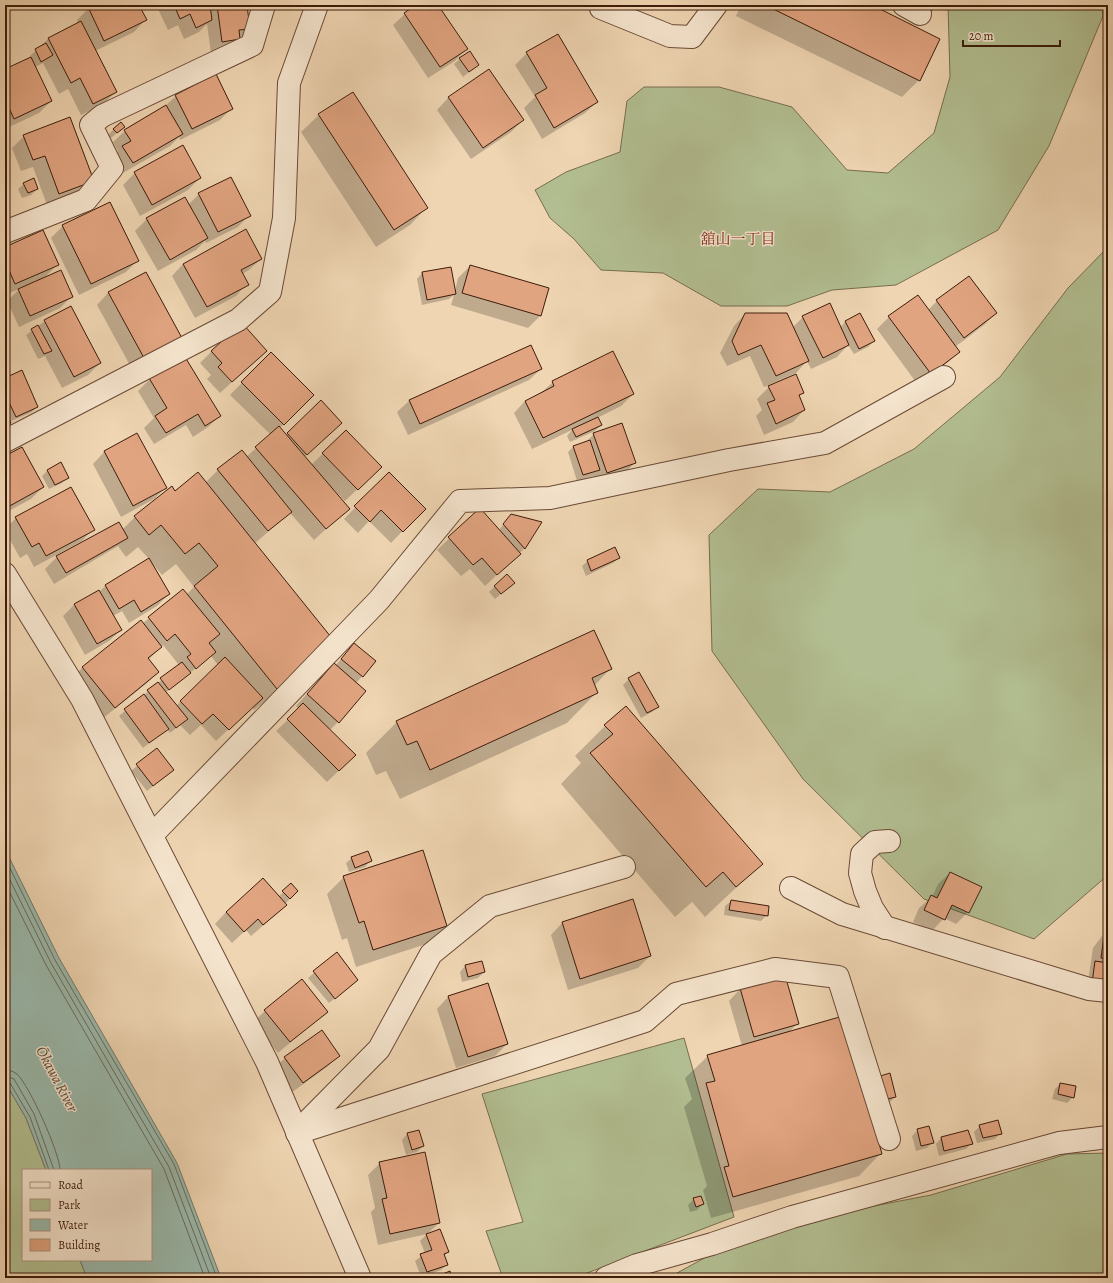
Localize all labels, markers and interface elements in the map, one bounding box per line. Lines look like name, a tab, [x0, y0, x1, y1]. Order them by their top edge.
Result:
scale bar	[963, 22, 1060, 48]
text: 20 m	[969, 28, 993, 44]
district label: 舘山一丁目	[700, 229, 776, 249]
water label: Ōkawa River	[31, 1043, 83, 1116]
legend	[22, 1169, 152, 1261]
text: Road	[58, 1177, 84, 1193]
text: Park	[58, 1197, 81, 1213]
text: Water	[57, 1217, 88, 1233]
text: Building	[58, 1237, 100, 1253]

